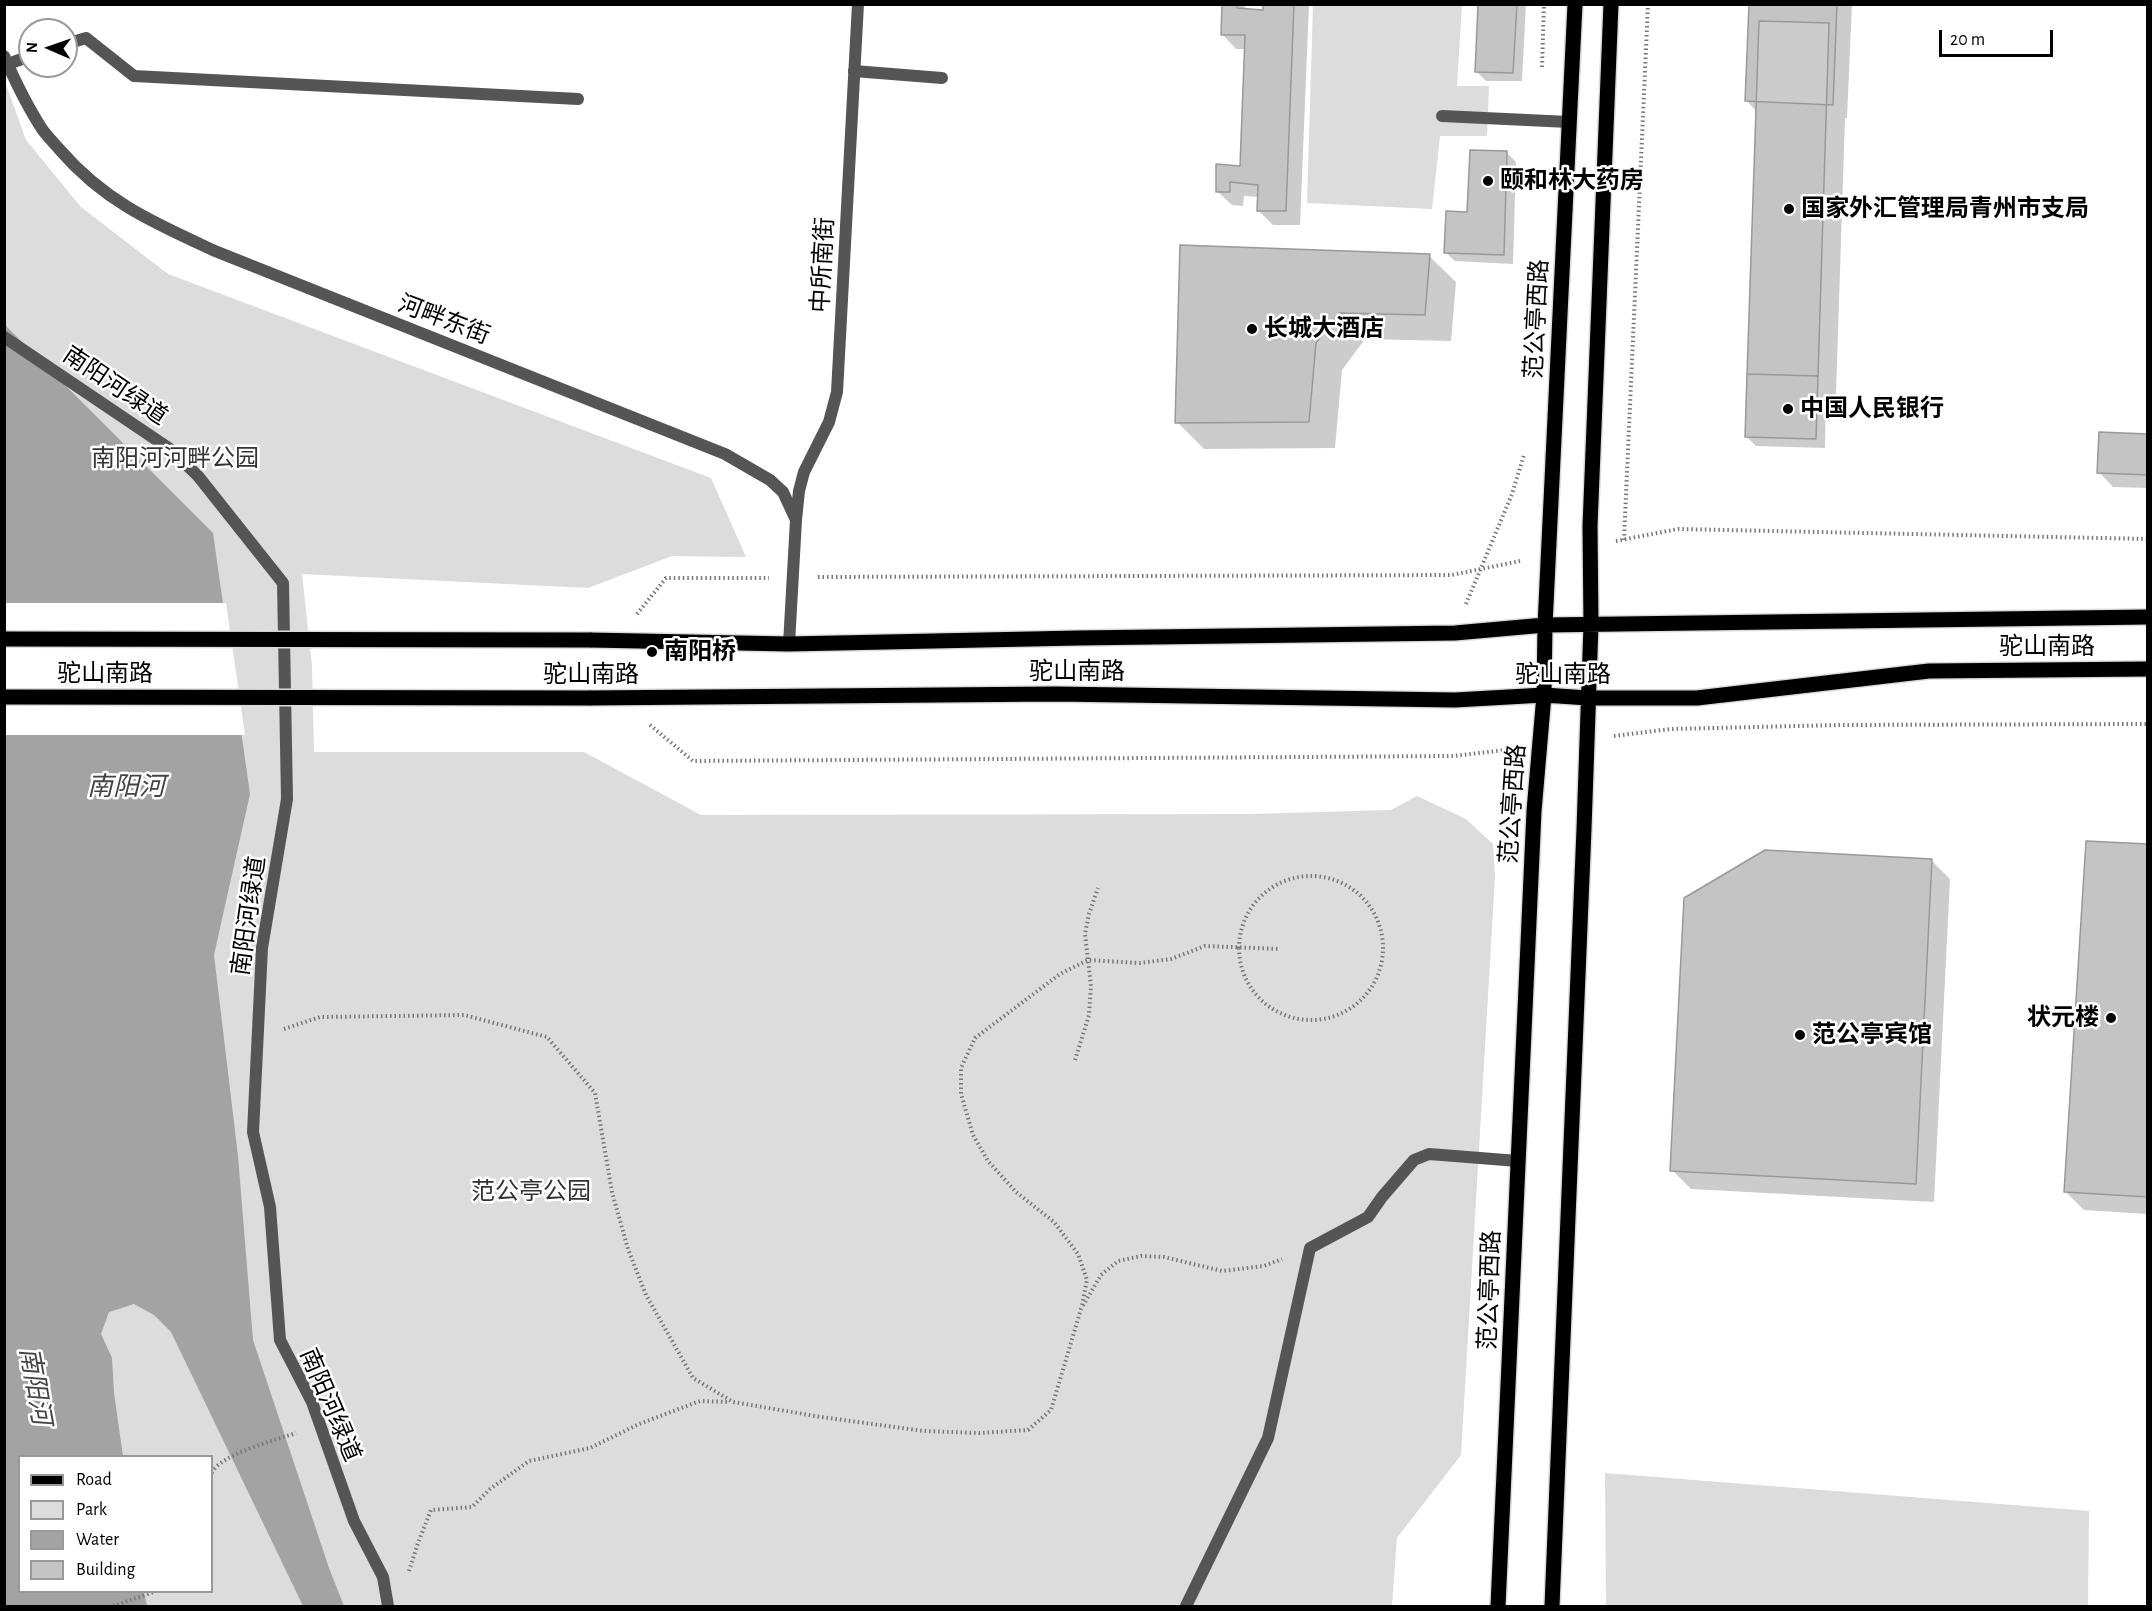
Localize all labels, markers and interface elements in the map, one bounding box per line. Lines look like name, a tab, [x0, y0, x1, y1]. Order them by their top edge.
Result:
north arrow	[18, 18, 78, 78]
scale bar	[1942, 18, 2056, 56]
text: 20 m	[1950, 31, 1985, 49]
text: N	[24, 42, 40, 53]
place label: 颐和林大药房	[1500, 167, 1644, 195]
marker: 颐和林大药房	[1481, 174, 1495, 188]
place label: 国家外汇管理局青州市支局	[1801, 195, 2089, 223]
marker: 国家外汇管理局青州市支局	[1782, 202, 1796, 216]
street label: 中所南街	[806, 216, 840, 314]
street label: 范公亭西路	[1519, 258, 1555, 380]
street label: 河畔东街	[394, 289, 494, 351]
place label: 长城大酒店	[1264, 315, 1384, 343]
marker: 长城大酒店	[1245, 322, 1259, 336]
street label: 南阳河绿道	[57, 341, 173, 431]
place label: 中国人民银行	[1800, 395, 1944, 423]
marker: 中国人民银行	[1781, 402, 1795, 416]
park label: 南阳河河畔公园	[91, 445, 259, 473]
street label: 驼山南路	[1999, 633, 2095, 661]
place label: 南阳桥	[664, 638, 736, 666]
marker: 南阳桥	[645, 645, 659, 659]
street label: 驼山南路	[1029, 658, 1125, 686]
street label: 驼山南路	[57, 660, 153, 688]
street label: 驼山南路	[543, 661, 639, 689]
street label: 驼山南路	[1515, 661, 1611, 689]
street label: 范公亭西路	[1494, 743, 1532, 865]
water label: 南阳河	[87, 771, 165, 803]
street label: 南阳河绿道	[226, 855, 272, 977]
place label: 状元楼	[2027, 1004, 2099, 1032]
marker: 状元楼	[2104, 1011, 2118, 1025]
place label: 范公亭宾馆	[1812, 1021, 1932, 1049]
marker: 范公亭宾馆	[1793, 1028, 1807, 1042]
park label: 范公亭公园	[471, 1178, 591, 1206]
street label: 范公亭西路	[1474, 1230, 1506, 1350]
street label: 南阳河绿道	[293, 1344, 367, 1466]
water label: 南阳河	[13, 1345, 57, 1427]
legend	[18, 1455, 213, 1593]
text: Road	[76, 1471, 112, 1489]
text: Park	[76, 1501, 107, 1519]
text: Water	[76, 1531, 119, 1549]
text: Building	[76, 1561, 135, 1579]

